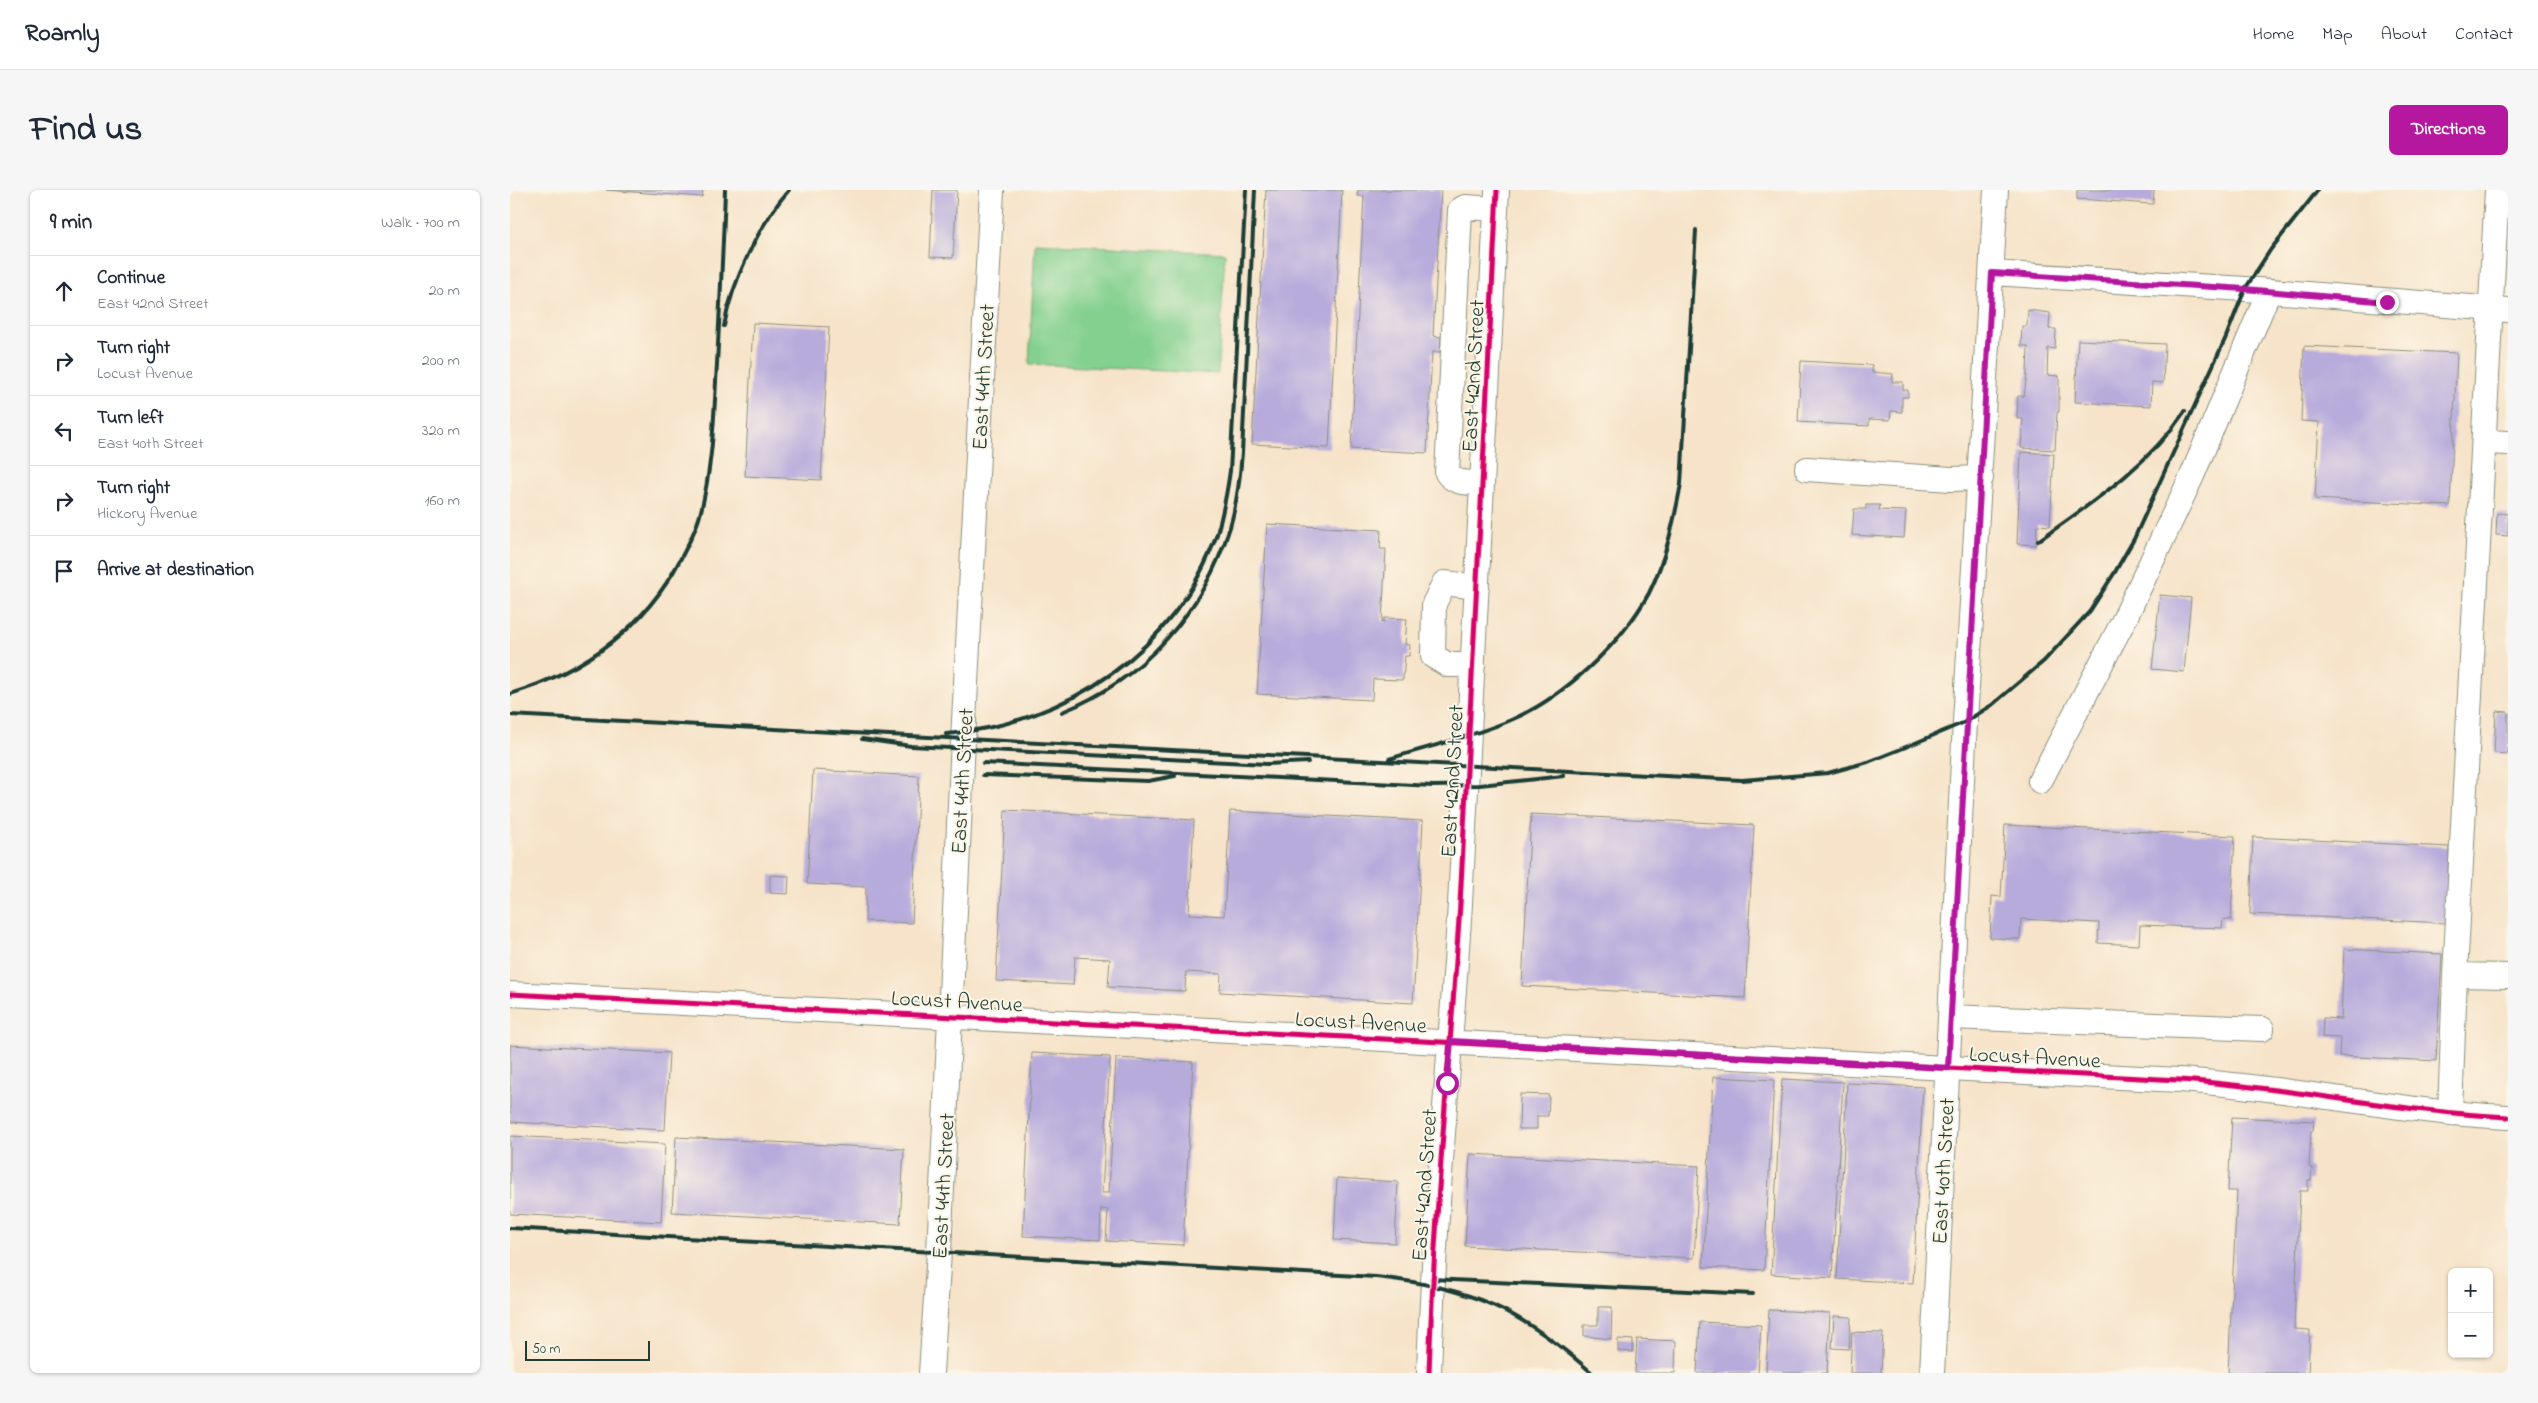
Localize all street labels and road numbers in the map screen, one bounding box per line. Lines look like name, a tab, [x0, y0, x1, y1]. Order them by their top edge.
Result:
street label: East 42nd Street	[1455, 298, 1495, 454]
street label: East 44th Street	[965, 303, 1005, 451]
street label: East 42nd Street	[1434, 703, 1474, 859]
street label: East 44th Street	[944, 707, 984, 855]
street label: Locust Avenue	[890, 984, 1024, 1022]
street label: Locust Avenue	[1294, 1005, 1428, 1043]
street label: Locust Avenue	[1968, 1040, 2102, 1078]
street label: East 40th Street	[1925, 1096, 1965, 1245]
street label: East 42nd Street	[1405, 1107, 1447, 1263]
street label: East 44th Street	[925, 1112, 965, 1260]

